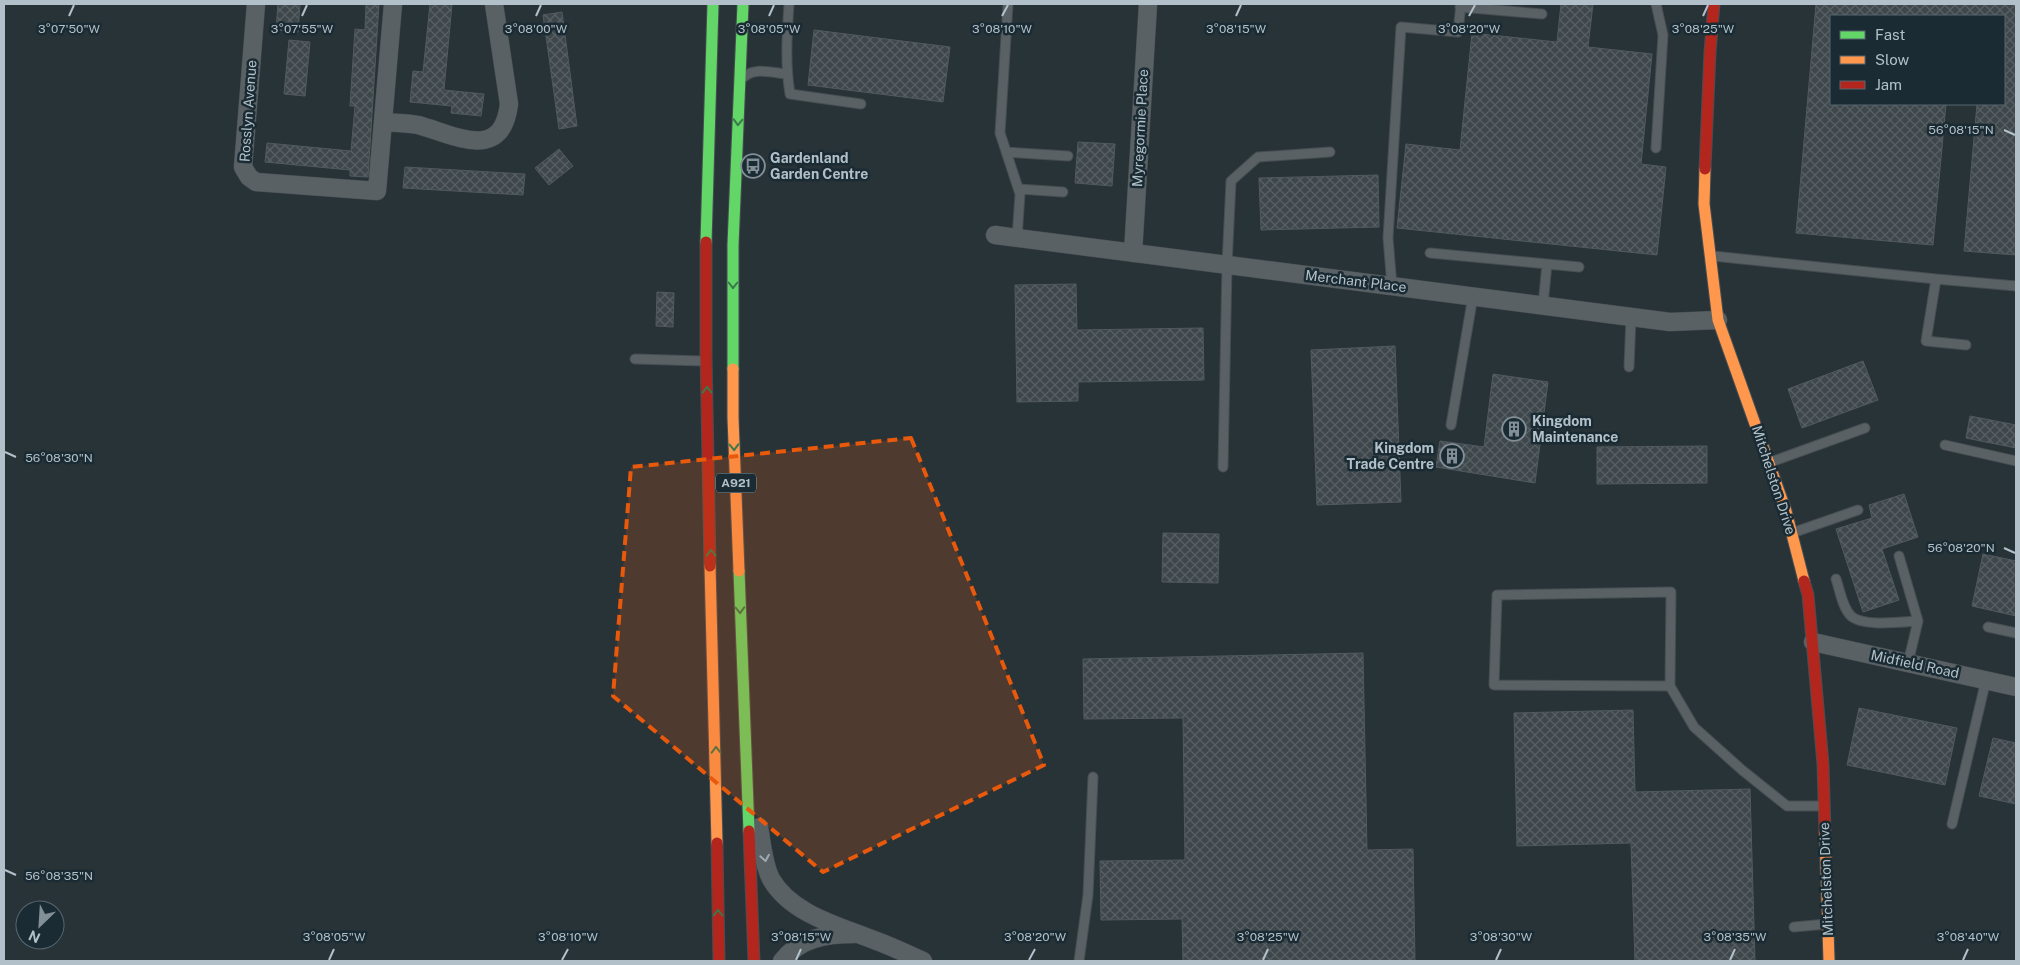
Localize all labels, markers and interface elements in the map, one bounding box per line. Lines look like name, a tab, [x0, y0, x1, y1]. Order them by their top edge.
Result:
legend	[1830, 15, 2005, 105]
text: 3°07'50"W	[38, 22, 101, 36]
text: 3°07'55"W	[271, 22, 334, 36]
text: 3°08'00"W	[505, 22, 568, 36]
text: 3°08'05"W	[738, 22, 801, 36]
text: 3°08'10"W	[972, 22, 1033, 36]
text: 3°08'15"W	[1206, 22, 1267, 36]
text: 3°08'20"W	[1438, 22, 1501, 36]
text: 3°08'25"W	[1672, 22, 1735, 36]
text: Fast	[1875, 26, 1905, 43]
text: Slow	[1875, 51, 1910, 68]
street label: Rosslyn Avenue	[236, 59, 260, 163]
street label: Myregormie Place	[1129, 69, 1151, 187]
text: Jam	[1875, 76, 1902, 93]
one-way arrow	[733, 119, 743, 127]
text: 56°08'15"N	[1928, 123, 1994, 137]
place label: Gardenland Garden Centre	[770, 150, 868, 182]
bus stop icon: Gardenland Garden Centre	[740, 153, 766, 179]
street label: Merchant Place	[1304, 267, 1408, 295]
one-way arrow	[728, 282, 738, 289]
one-way arrow	[701, 386, 712, 394]
place label: Kingdom Maintenance	[1532, 413, 1618, 445]
building icon: Kingdom Maintenance	[1501, 416, 1527, 442]
street label: Mitchelston Drive	[1749, 423, 1799, 537]
place label: Kingdom Trade Centre	[1347, 440, 1434, 472]
building icon: Kingdom Trade Centre	[1439, 443, 1465, 469]
one-way arrow	[729, 444, 740, 452]
text: 56°08'30"N	[25, 451, 93, 465]
road number: A921	[716, 473, 756, 492]
text: 56°08'20"N	[1927, 541, 1995, 555]
one-way arrow	[706, 548, 716, 556]
one-way arrow	[735, 606, 745, 614]
street label: Midfield Road	[1869, 647, 1961, 681]
one-way arrow	[711, 746, 721, 754]
street label: Mitchelston Drive	[1816, 822, 1836, 936]
one-way arrow	[760, 854, 770, 863]
text: 56°08'35"N	[25, 869, 93, 883]
north arrow	[15, 900, 65, 950]
one-way arrow	[713, 908, 723, 916]
text: N	[26, 927, 43, 946]
text: 3°08'05"W	[303, 930, 366, 944]
text: 3°08'10"W	[538, 930, 599, 944]
text: 3°08'15"W	[771, 930, 832, 944]
text: 3°08'20"W	[1004, 930, 1067, 944]
text: 3°08'25"W	[1237, 930, 1300, 944]
text: 3°08'30"W	[1470, 930, 1533, 944]
text: 3°08'35"W	[1704, 930, 1767, 944]
text: 3°08'40"W	[1937, 930, 2000, 944]

